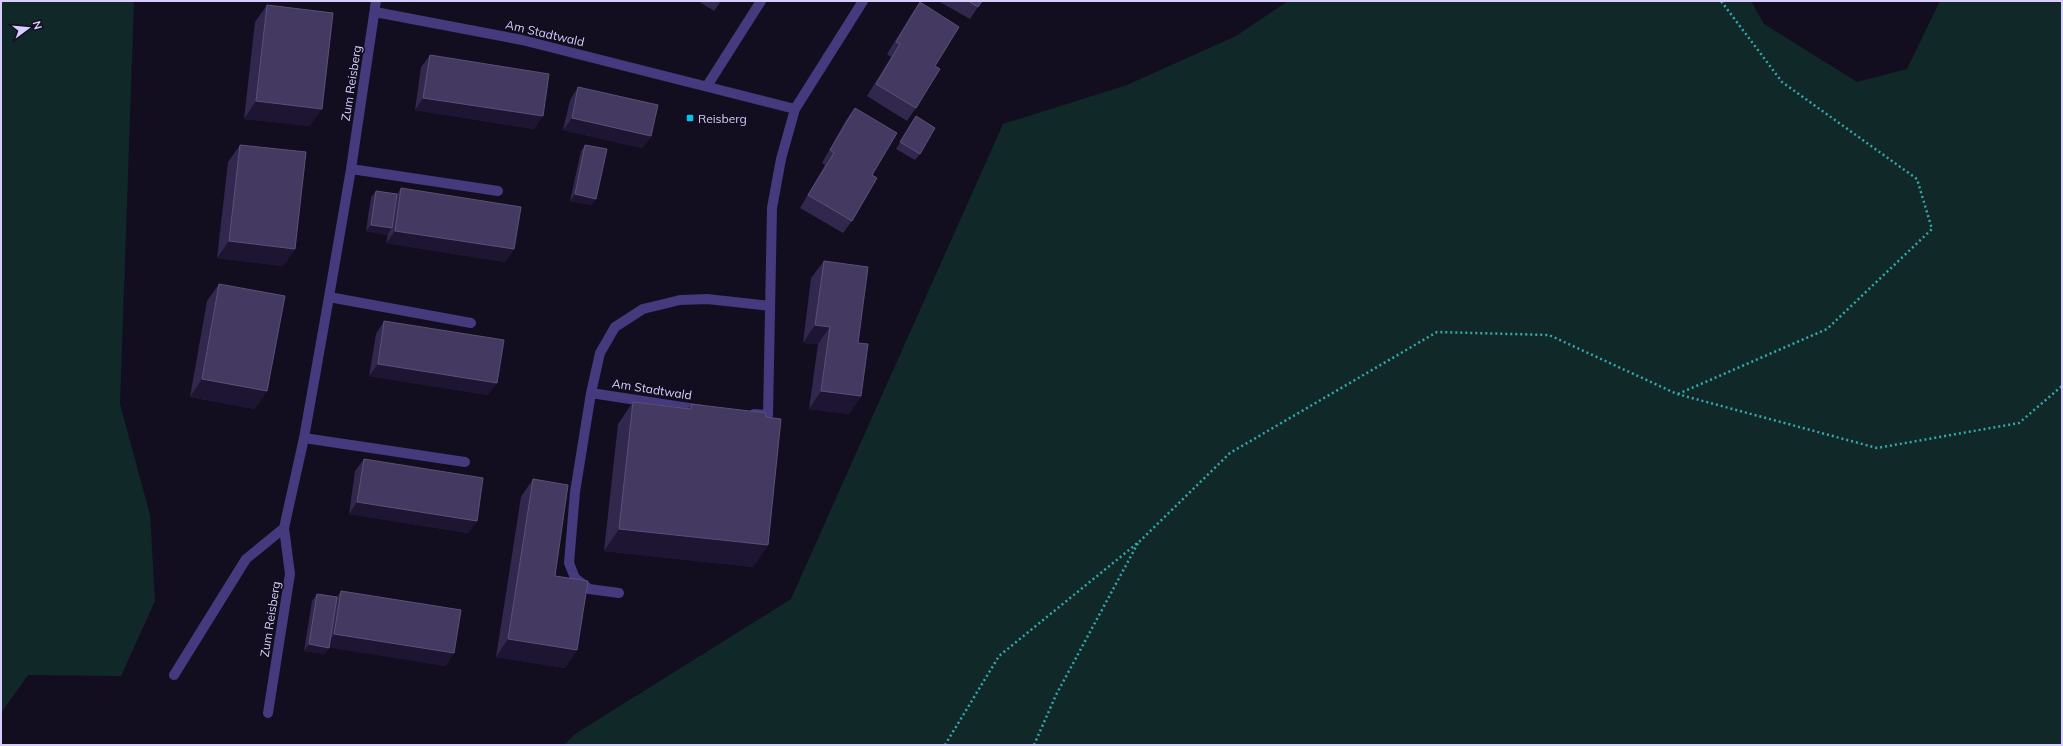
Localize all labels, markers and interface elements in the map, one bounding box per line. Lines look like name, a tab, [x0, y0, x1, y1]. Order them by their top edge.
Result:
north arrow	[8, 8, 48, 48]
street label: Am Stadtwald	[504, 17, 586, 49]
text: N	[30, 19, 45, 31]
street label: Zum Reisberg	[338, 44, 364, 122]
place label: Reisberg	[698, 111, 747, 126]
marker: Reisberg	[685, 113, 695, 123]
street label: Am Stadtwald	[611, 375, 693, 403]
street label: Zum Reisberg	[257, 580, 283, 658]

